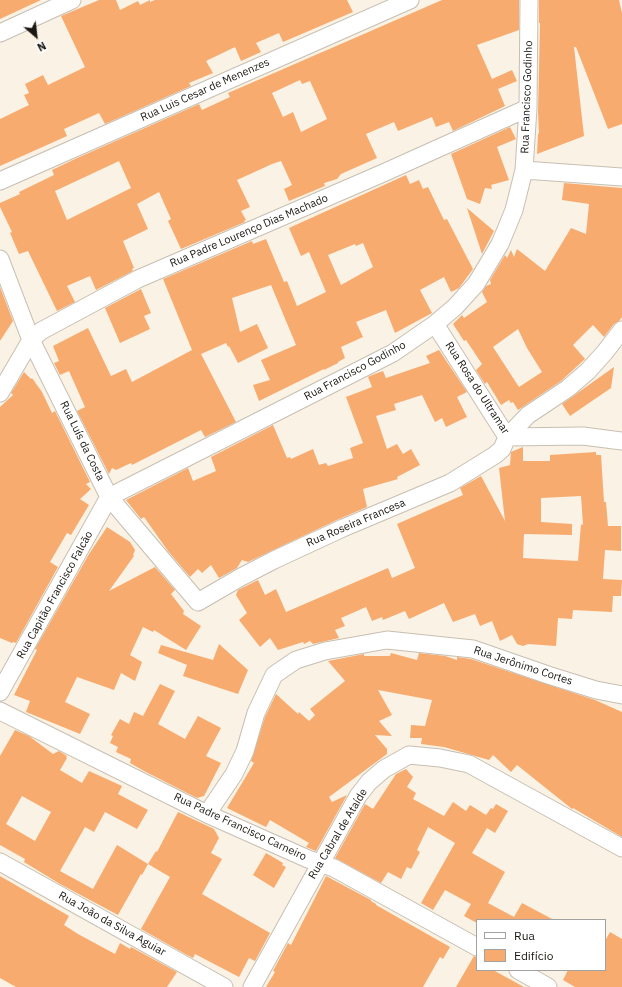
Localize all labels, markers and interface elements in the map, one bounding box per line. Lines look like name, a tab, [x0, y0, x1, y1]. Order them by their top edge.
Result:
north arrow	[16, 16, 56, 56]
text: N	[35, 39, 48, 55]
street label: Rua Francisco Godinho	[518, 40, 536, 154]
street label: Rua Luis Cesar de Menenzes	[138, 56, 272, 124]
street label: Rua Padre Lourenço Dias Machado	[168, 192, 330, 270]
street label: Rua Francisco Godinho	[302, 339, 408, 403]
street label: Rua Rosa do Ultramar	[442, 339, 512, 437]
street label: Rua Luís da Costa	[57, 399, 107, 483]
street label: Rua Roseira Francesa	[305, 496, 407, 550]
street label: Rua Capitão Francisco Falcão	[14, 529, 96, 661]
street label: Rua Jerônimo Cortes	[472, 644, 574, 688]
street label: Rua Cabral de Ataíde	[306, 786, 370, 882]
street label: Rua Padre Francisco Carneiro	[171, 790, 309, 864]
street label: Rua João da Silva Aguiar	[56, 889, 168, 959]
legend	[476, 919, 606, 971]
text: Rua	[514, 928, 535, 943]
text: Edifício	[514, 948, 553, 963]

